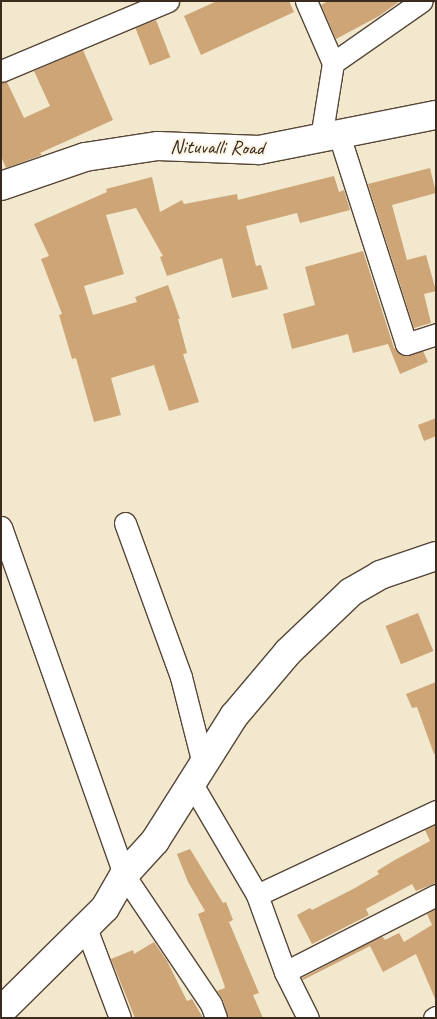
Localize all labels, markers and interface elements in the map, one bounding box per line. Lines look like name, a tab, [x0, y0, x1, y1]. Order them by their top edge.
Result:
street label: Nituvalli Road	[170, 134, 264, 160]

